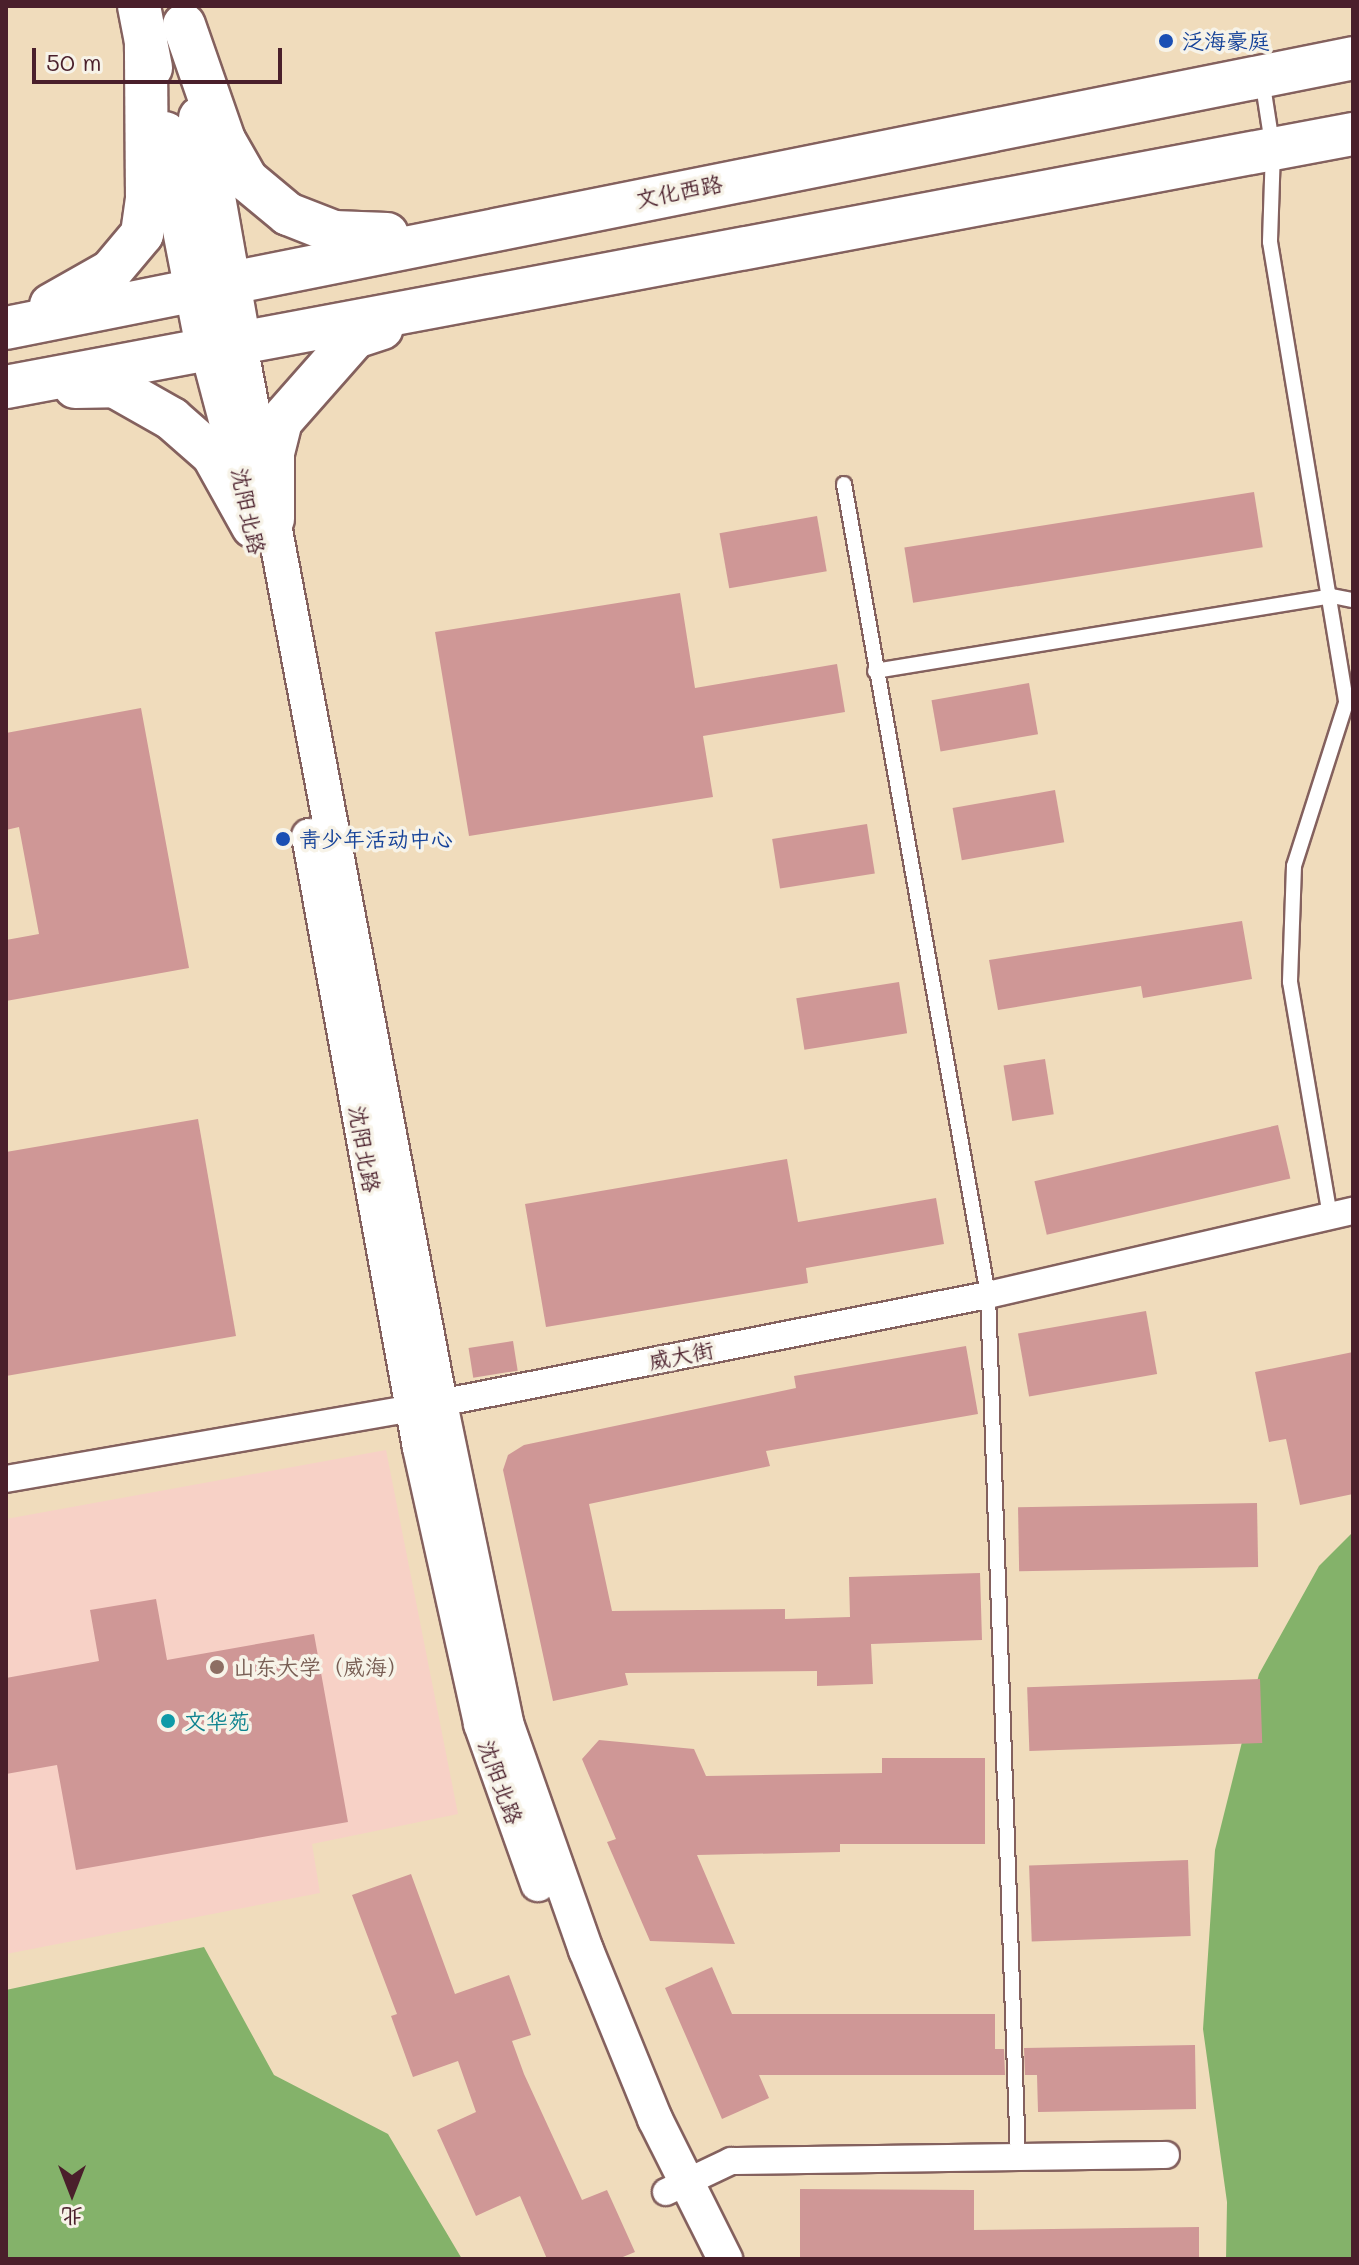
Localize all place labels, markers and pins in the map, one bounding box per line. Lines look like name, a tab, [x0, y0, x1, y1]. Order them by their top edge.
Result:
place label: 泛海豪庭	[1182, 28, 1270, 54]
marker: 泛海豪庭	[1157, 32, 1175, 50]
place label: 青少年活动中心	[299, 826, 453, 852]
marker: 青少年活动中心	[274, 830, 292, 848]
place label: 山东大学（威海）	[233, 1654, 409, 1680]
marker: 山东大学（威海）	[208, 1658, 226, 1676]
place label: 文华苑	[184, 1708, 250, 1734]
marker: 文华苑	[159, 1712, 177, 1730]

